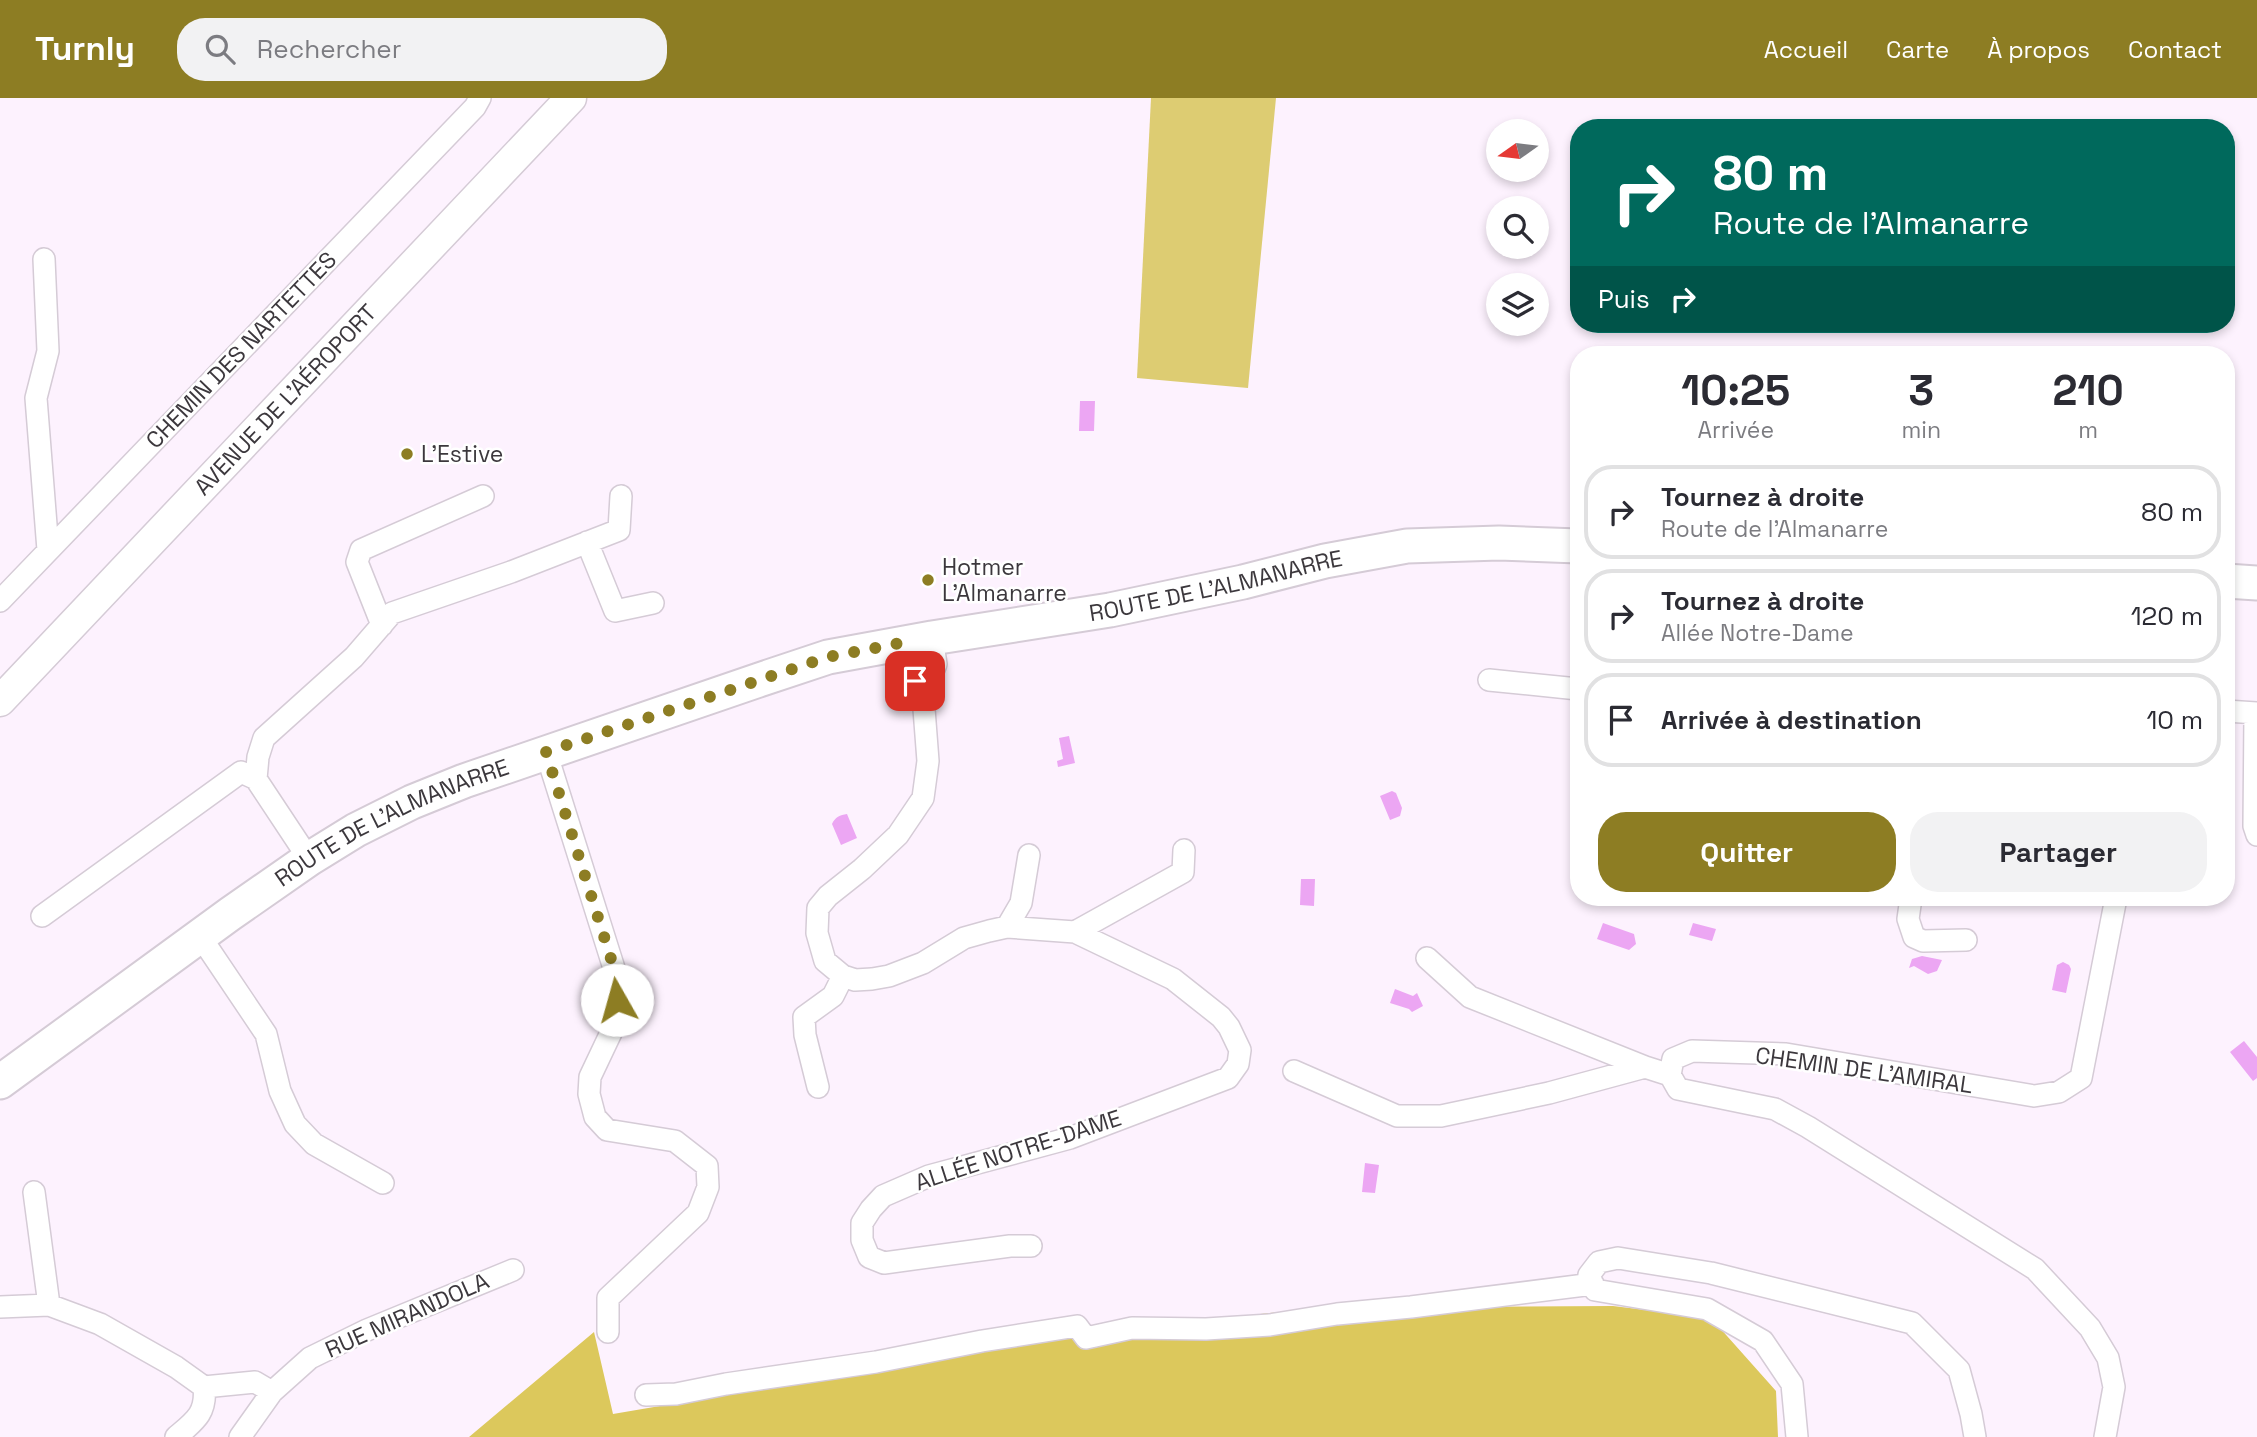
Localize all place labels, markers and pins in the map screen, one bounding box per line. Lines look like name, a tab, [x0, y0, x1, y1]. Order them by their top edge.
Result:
place label: L'Estive	[421, 439, 503, 469]
marker: L'Estive	[399, 446, 415, 462]
place label: Hotmer L'Almanarre	[942, 552, 1067, 608]
marker: Hotmer L'Almanarre	[920, 572, 936, 588]
pin	[885, 651, 945, 711]

